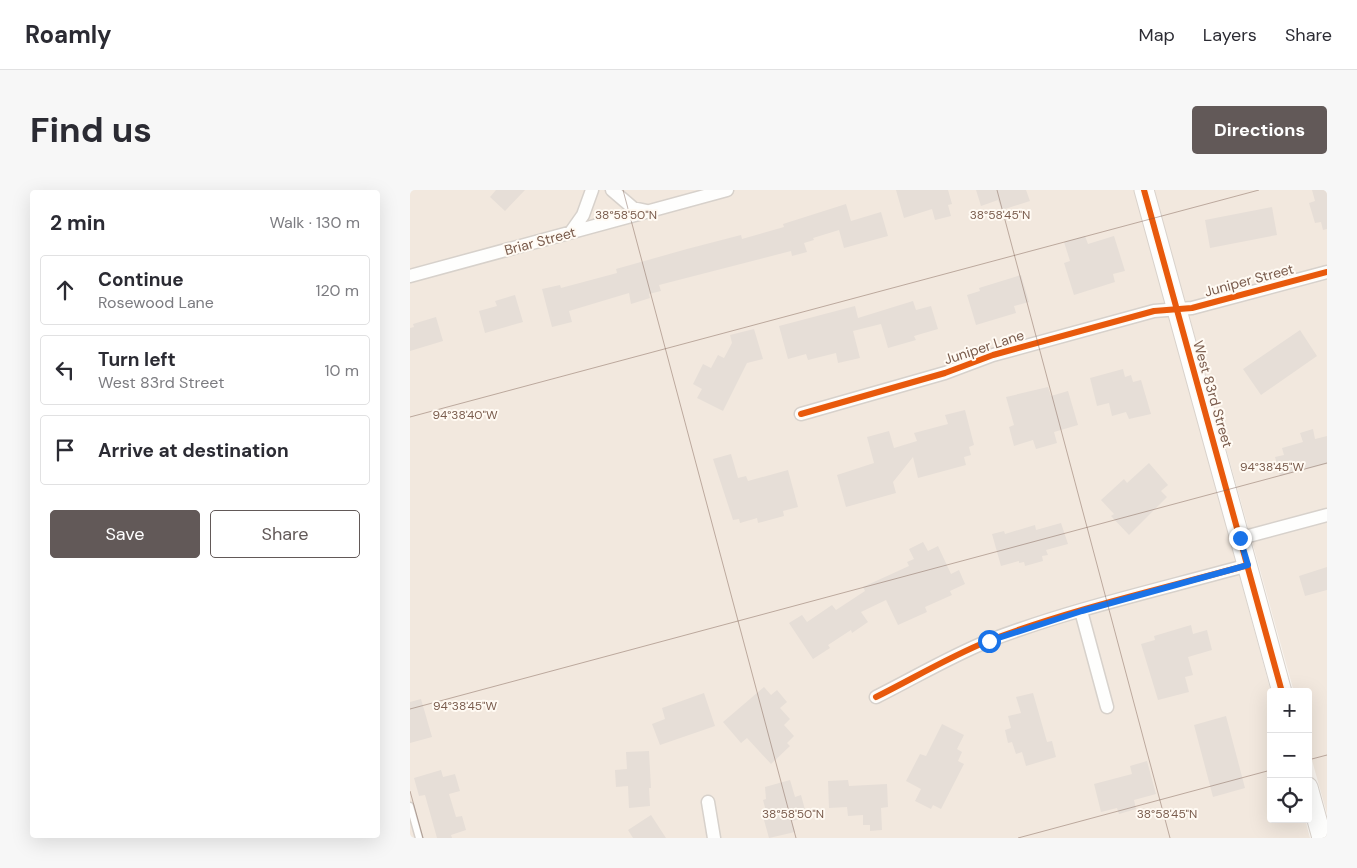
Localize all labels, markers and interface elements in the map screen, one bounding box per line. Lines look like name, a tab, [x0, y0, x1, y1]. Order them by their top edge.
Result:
text: Roamly	[25, 19, 112, 50]
text: Map	[1139, 23, 1175, 47]
text: Layers	[1203, 23, 1257, 47]
text: Share	[1285, 23, 1332, 47]
button: Directions	[1192, 106, 1327, 154]
text: Find us	[30, 107, 152, 153]
text: 38°58'50"N	[595, 207, 657, 223]
text: 38°58'45"N	[970, 207, 1030, 223]
text: 2 min	[50, 209, 106, 237]
text: Walk · 130 m	[269, 212, 360, 233]
street label: Briar Street	[502, 223, 578, 259]
street label: Juniper Street	[1202, 259, 1296, 301]
text: Continue	[98, 267, 184, 292]
icon: ahead	[51, 276, 79, 304]
text: 120 m	[315, 280, 359, 301]
text: Rosewood Lane	[98, 292, 214, 313]
street label: Juniper Lane	[942, 326, 1026, 368]
street label: West 83rd Street	[1189, 338, 1237, 450]
text: Turn left	[98, 347, 176, 372]
icon: left	[51, 356, 79, 384]
text: 10 m	[325, 360, 359, 381]
text: West 83rd Street	[98, 372, 224, 393]
text: 94°38'40"W	[432, 407, 498, 423]
icon: arrive	[51, 436, 79, 464]
text: Arrive at destination	[98, 438, 289, 463]
text: 94°38'45"W	[1240, 459, 1304, 475]
button: Save	[50, 510, 200, 558]
button: Share	[210, 510, 360, 558]
route end	[1229, 527, 1252, 550]
route start	[978, 630, 1001, 653]
map controls	[1267, 688, 1312, 823]
button: +	[1267, 688, 1312, 733]
text: 94°38'45"W	[433, 698, 497, 714]
button: −	[1267, 733, 1312, 778]
button: locate	[1267, 778, 1312, 823]
text: 38°58'50"N	[762, 806, 824, 822]
text: 38°58'45"N	[1137, 806, 1197, 822]

